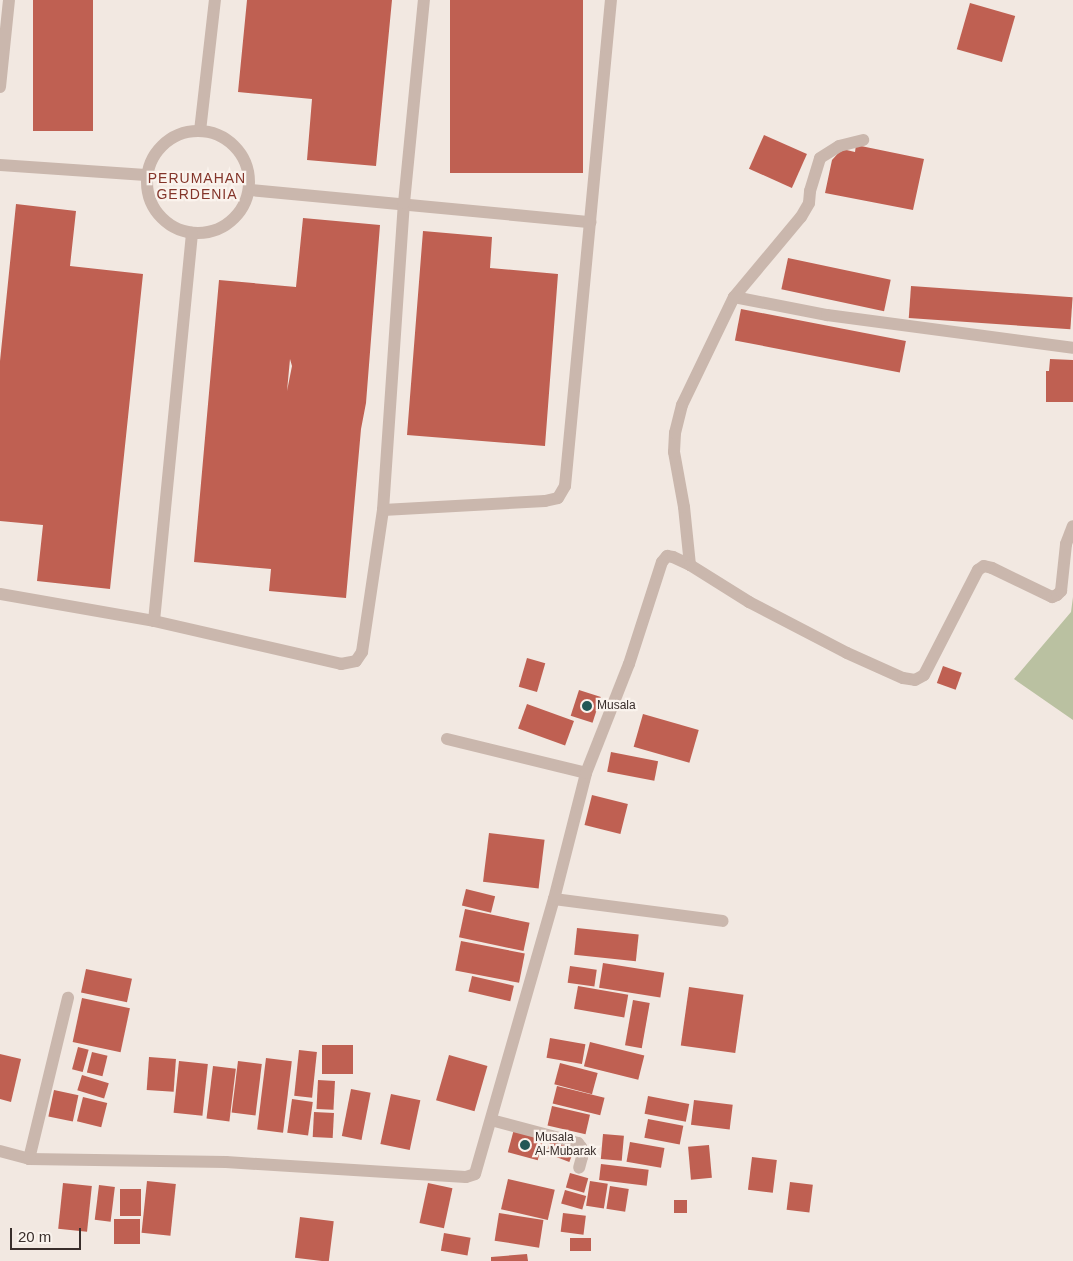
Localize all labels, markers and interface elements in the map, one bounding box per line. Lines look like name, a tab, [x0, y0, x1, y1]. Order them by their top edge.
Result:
district label: PERUMAHAN GERDENIA	[147, 170, 247, 202]
place label: Musala	[597, 699, 636, 713]
marker: Musala	[581, 700, 593, 712]
place label: Musala Al-Mubarak	[535, 1131, 596, 1159]
marker: Musala Al-Mubarak	[519, 1139, 531, 1151]
scale bar	[12, 1218, 84, 1250]
text: 20 m	[18, 1228, 51, 1245]

